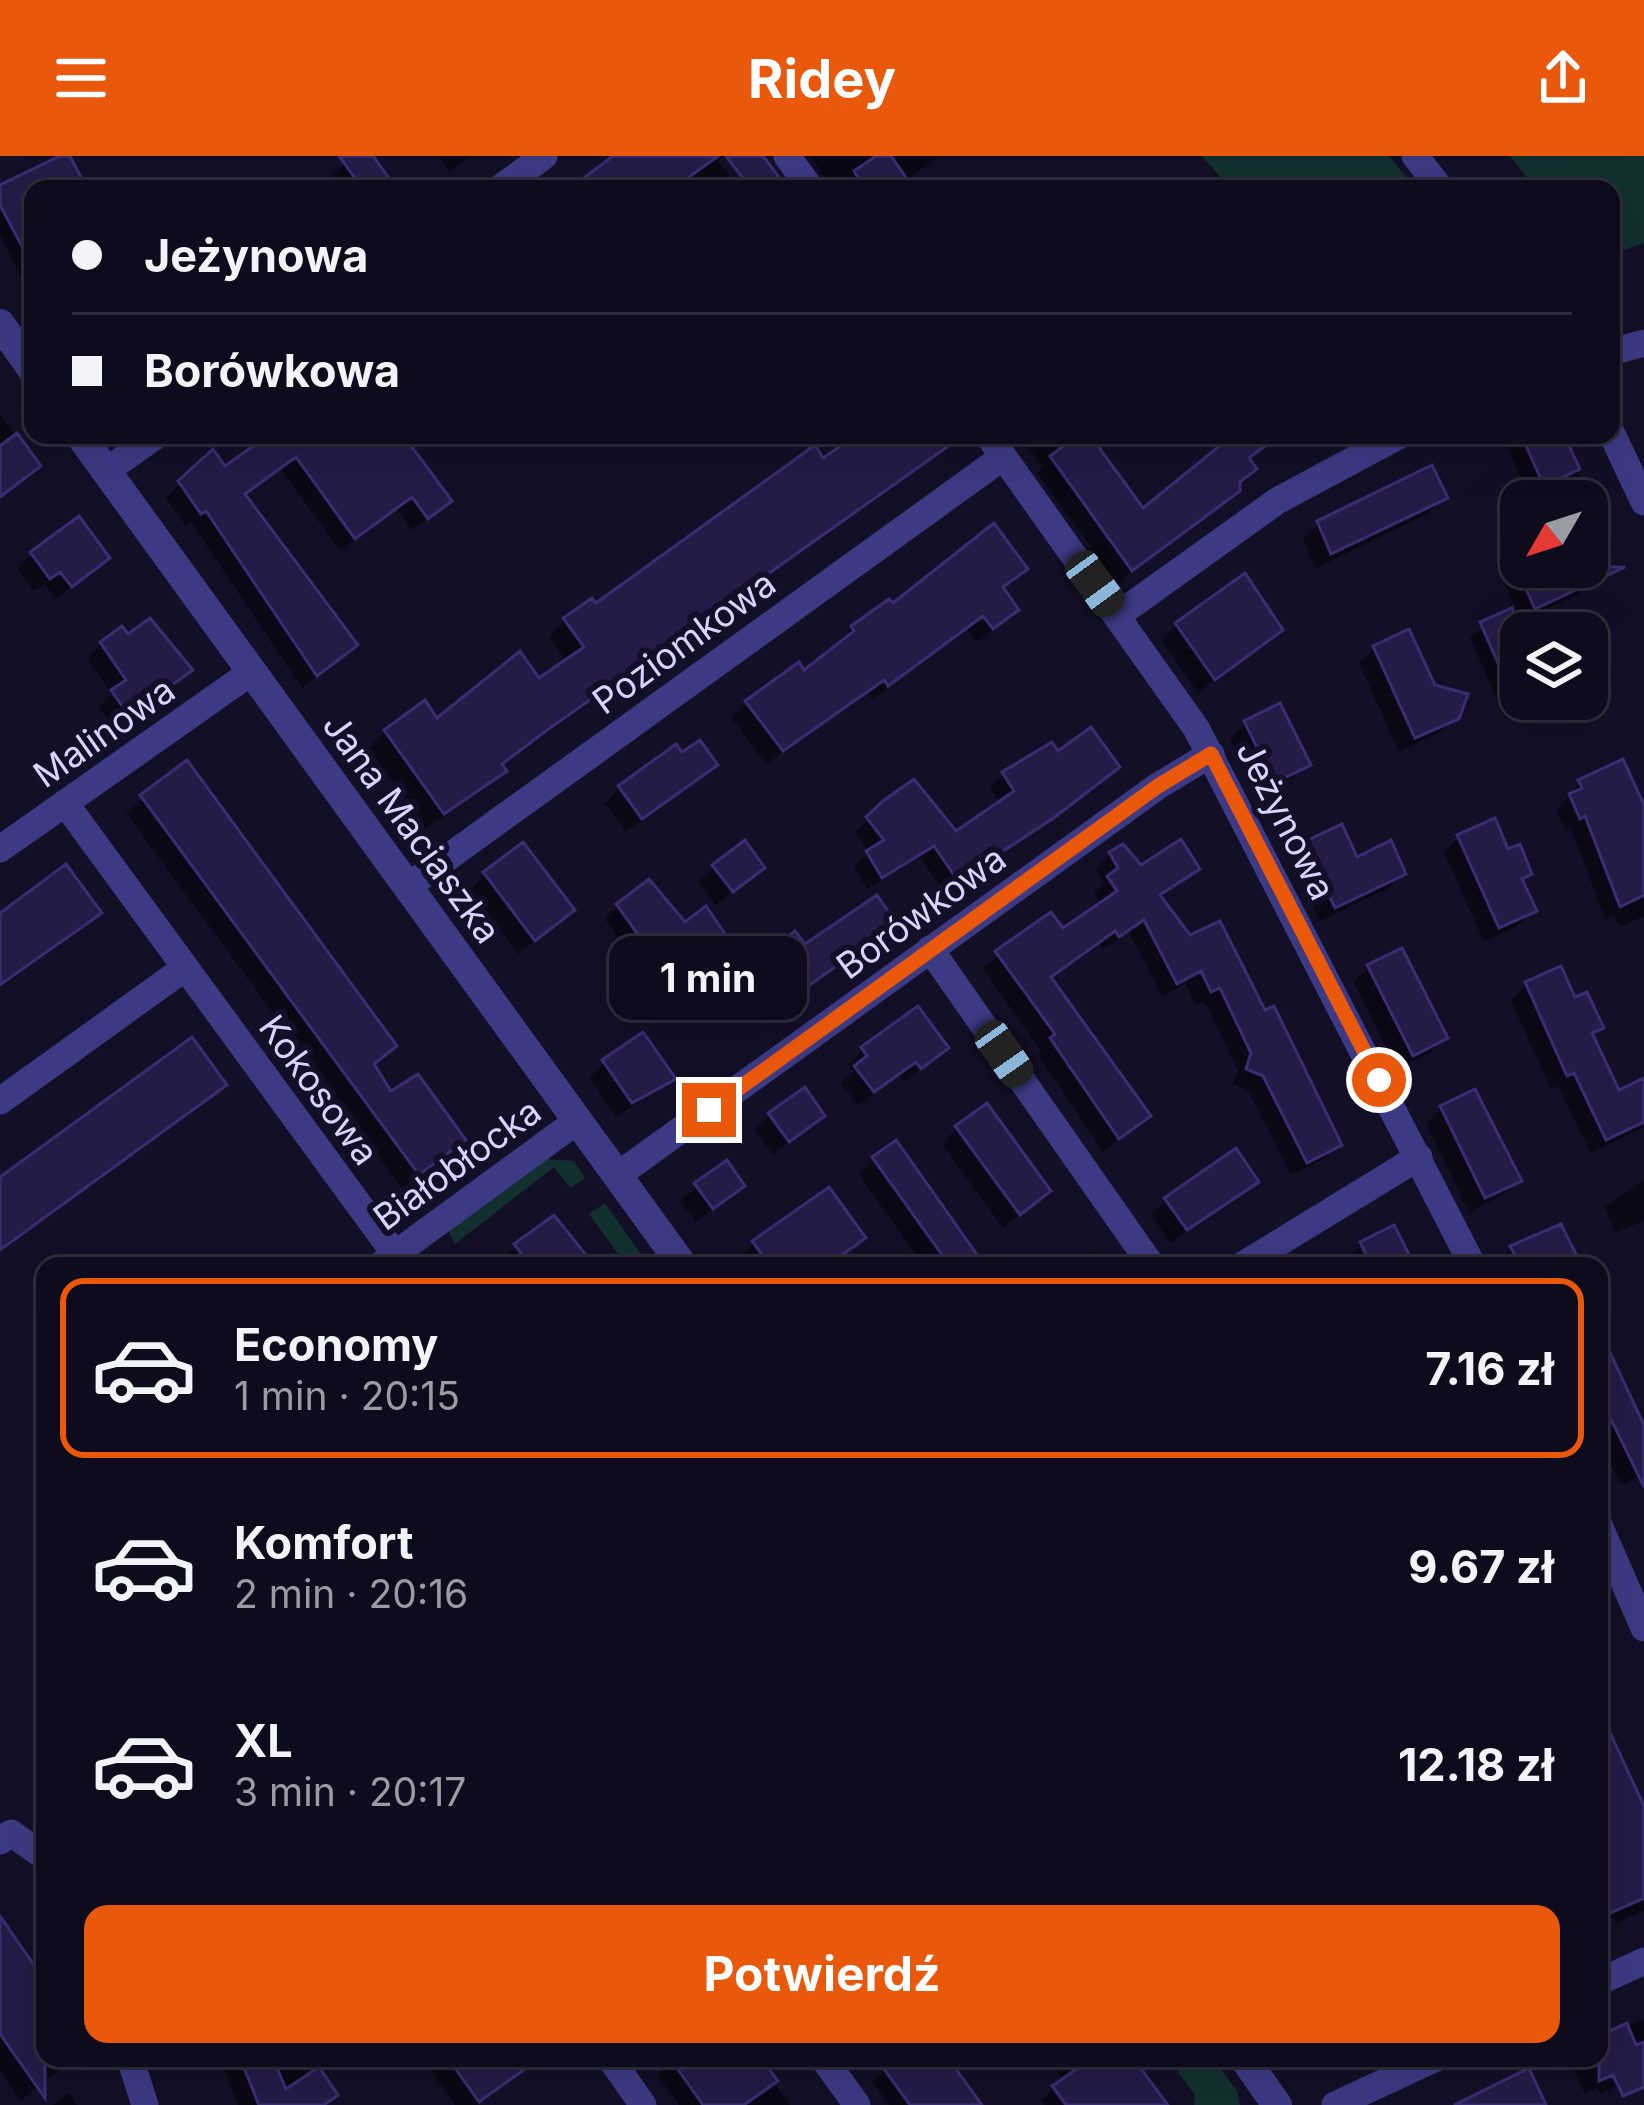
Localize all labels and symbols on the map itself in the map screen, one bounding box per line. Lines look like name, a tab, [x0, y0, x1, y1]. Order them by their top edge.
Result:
north arrow	[1500, 480, 1608, 588]
car	[1059, 544, 1131, 624]
street label: Poziomkowa	[584, 561, 784, 723]
street label: Malinowa	[25, 668, 183, 796]
street label: Jana Maciaszka	[314, 704, 510, 952]
street label: Jeżynowa	[1227, 733, 1345, 907]
street label: Borówkowa	[828, 836, 1014, 988]
callout: 1 min	[610, 936, 808, 1020]
street label: Kokosowa	[250, 1006, 388, 1174]
car	[969, 1014, 1039, 1094]
route start	[1352, 1053, 1406, 1107]
route end	[682, 1083, 736, 1137]
street label: Białobłocka	[365, 1089, 549, 1239]

